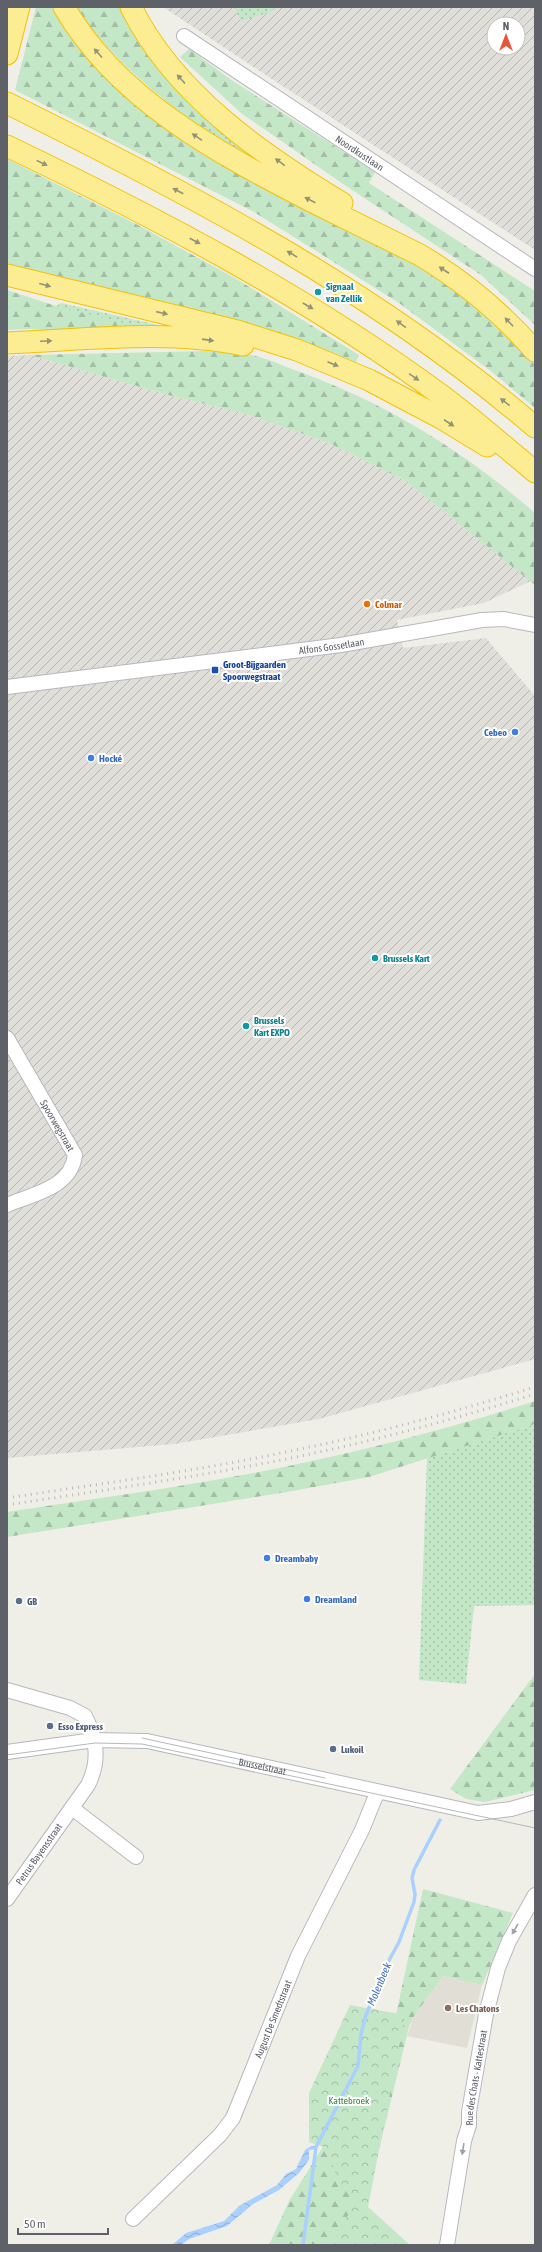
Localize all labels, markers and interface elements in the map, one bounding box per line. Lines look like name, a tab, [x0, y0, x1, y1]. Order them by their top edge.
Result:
north arrow	[486, 16, 526, 56]
text: N	[503, 20, 509, 32]
one-way arrow	[94, 48, 103, 58]
one-way arrow	[177, 74, 186, 83]
one-way arrow	[192, 133, 202, 141]
street label: Noordkustlaan	[334, 133, 386, 173]
one-way arrow	[275, 158, 285, 166]
one-way arrow	[36, 160, 48, 166]
one-way arrow	[172, 187, 184, 194]
one-way arrow	[305, 197, 316, 203]
one-way arrow	[190, 238, 201, 245]
one-way arrow	[286, 250, 298, 257]
one-way arrow	[439, 266, 449, 274]
place label: Signaal van Zellik	[326, 281, 363, 304]
one-way arrow	[39, 282, 51, 288]
marker: Signaal van Zellik	[313, 287, 323, 297]
one-way arrow	[302, 303, 314, 310]
one-way arrow	[156, 311, 168, 317]
one-way arrow	[504, 317, 514, 327]
one-way arrow	[396, 320, 406, 328]
one-way arrow	[202, 337, 214, 343]
one-way arrow	[40, 338, 52, 345]
one-way arrow	[328, 362, 340, 368]
one-way arrow	[408, 373, 420, 380]
one-way arrow	[500, 398, 510, 406]
one-way arrow	[444, 419, 455, 427]
marker: Colmar	[362, 599, 372, 609]
place label: Colmar	[375, 599, 403, 610]
street label: Alfons Gossetlaan	[298, 635, 365, 656]
place label: Groot-Bijgaarden Spoorwegstraat	[223, 659, 286, 682]
marker: Groot-Bijgaarden Spoorwegstraat	[210, 665, 220, 675]
place label: Cebeo	[484, 727, 507, 738]
marker: Cebeo	[510, 727, 520, 737]
marker: Hocké	[86, 753, 96, 763]
place label: Hocké	[99, 753, 122, 764]
marker: Brussels Kart	[370, 953, 380, 963]
place label: Brussels Kart	[383, 953, 430, 964]
place label: Brussels Kart EXPO	[254, 1015, 290, 1038]
marker: Brussels Kart EXPO	[241, 1021, 251, 1031]
street label: Spoorwegstraat	[39, 1098, 77, 1153]
marker: Dreambaby	[262, 1553, 272, 1563]
place label: Dreambaby	[275, 1553, 319, 1564]
marker: Dreamland	[302, 1594, 312, 1604]
place label: Dreamland	[315, 1594, 357, 1605]
marker: GB	[14, 1596, 24, 1606]
place label: GB	[27, 1596, 37, 1607]
marker: Esso Express	[45, 1721, 55, 1731]
place label: Esso Express	[58, 1721, 103, 1732]
marker: Lukoil	[328, 1744, 338, 1754]
place label: Lukoil	[341, 1744, 364, 1755]
street label: Brusselstraat	[238, 1756, 287, 1777]
street label: Petrus Bayensstraat	[14, 1821, 64, 1887]
one-way arrow	[512, 1923, 519, 1935]
water label: Molenbeek	[365, 1961, 393, 2007]
street label: August De Smedtstraat	[252, 1978, 293, 2060]
marker: Les Chatons	[443, 2003, 453, 2013]
place label: Les Chatons	[456, 2003, 500, 2014]
street label: Rue des Chats - Kattestraat	[464, 2029, 489, 2125]
park label: Kattebroek	[329, 2095, 370, 2106]
one-way arrow	[459, 2143, 465, 2155]
scale bar	[18, 2210, 108, 2236]
text: 50 m	[24, 2217, 46, 2231]

